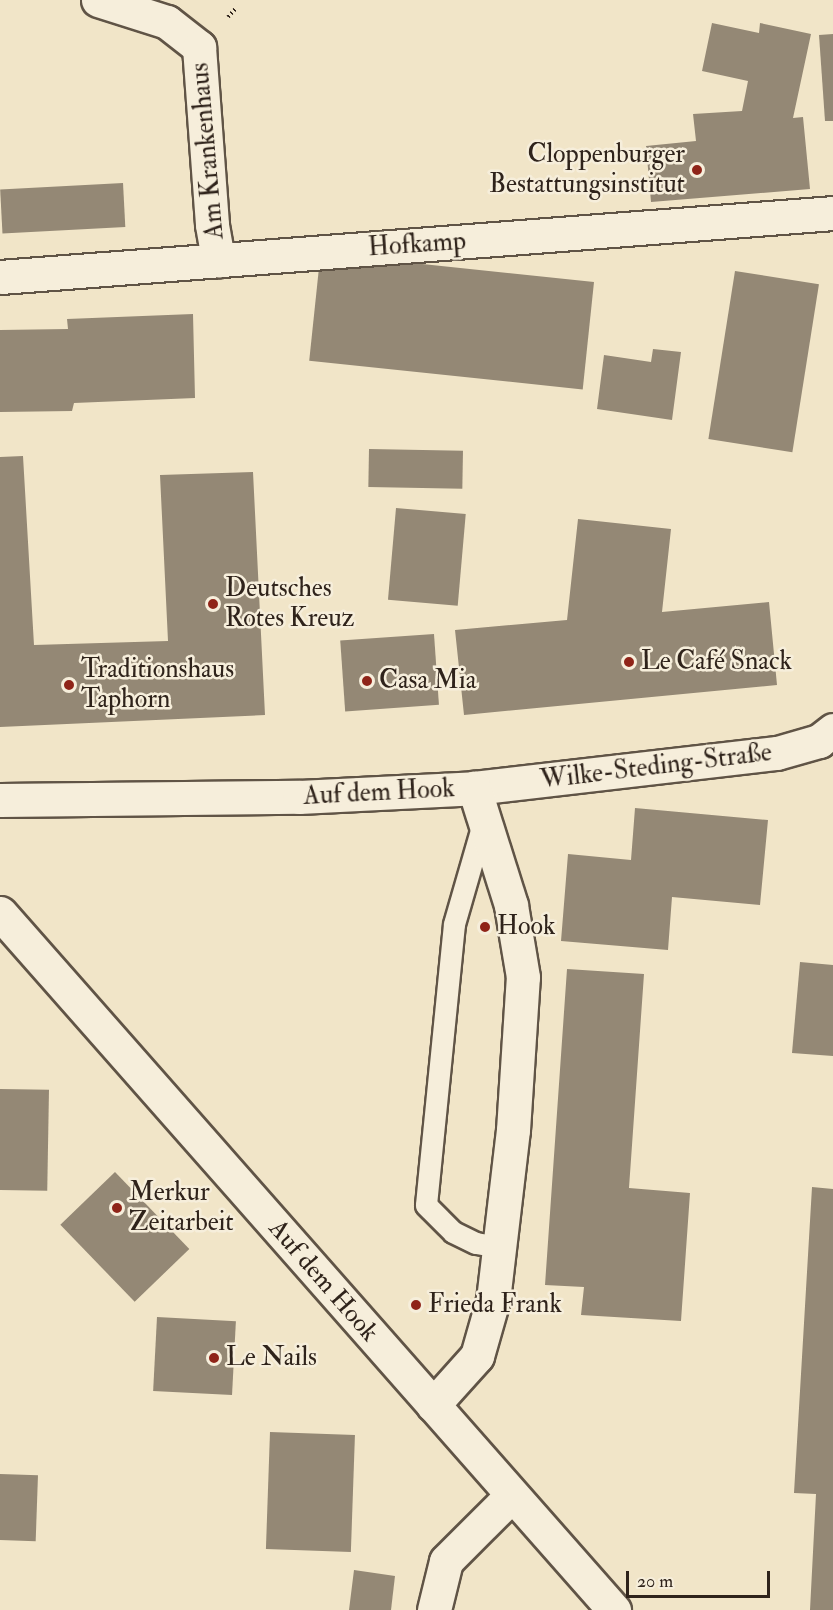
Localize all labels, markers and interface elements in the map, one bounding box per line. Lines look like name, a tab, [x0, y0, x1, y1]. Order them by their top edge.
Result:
street label: Am Krankenhaus	[185, 61, 231, 241]
place label: Cloppenburger Bestattungsinstitut	[489, 139, 685, 200]
marker: Cloppenburger Bestattungsinstitut	[690, 163, 704, 177]
street label: Hofkamp	[367, 226, 467, 264]
place label: Deutsches Rotes Kreuz	[225, 573, 354, 634]
marker: Deutsches Rotes Kreuz	[206, 597, 220, 611]
place label: Le Café Snack	[641, 646, 792, 678]
place label: Traditionshaus Taphorn	[81, 654, 234, 716]
marker: Le Café Snack	[622, 655, 636, 669]
place label: Casa Mia	[379, 665, 476, 697]
marker: Casa Mia	[360, 674, 374, 688]
marker: Traditionshaus Taphorn	[62, 678, 76, 692]
street label: Wilke-Steding-Straße	[539, 737, 773, 797]
street label: Auf dem Hook	[303, 773, 455, 813]
place label: Hook	[497, 911, 555, 943]
marker: Hook	[478, 920, 492, 934]
place label: Merkur Zeitarbeit	[129, 1177, 234, 1238]
marker: Merkur Zeitarbeit	[110, 1201, 124, 1215]
street label: Auf dem Hook	[262, 1214, 384, 1348]
place label: Frieda Frank	[428, 1289, 562, 1321]
marker: Frieda Frank	[409, 1298, 423, 1312]
place label: Le Nails	[226, 1342, 317, 1374]
marker: Le Nails	[207, 1351, 221, 1365]
scale bar	[629, 1559, 773, 1597]
text: 20 m	[637, 1570, 673, 1593]

